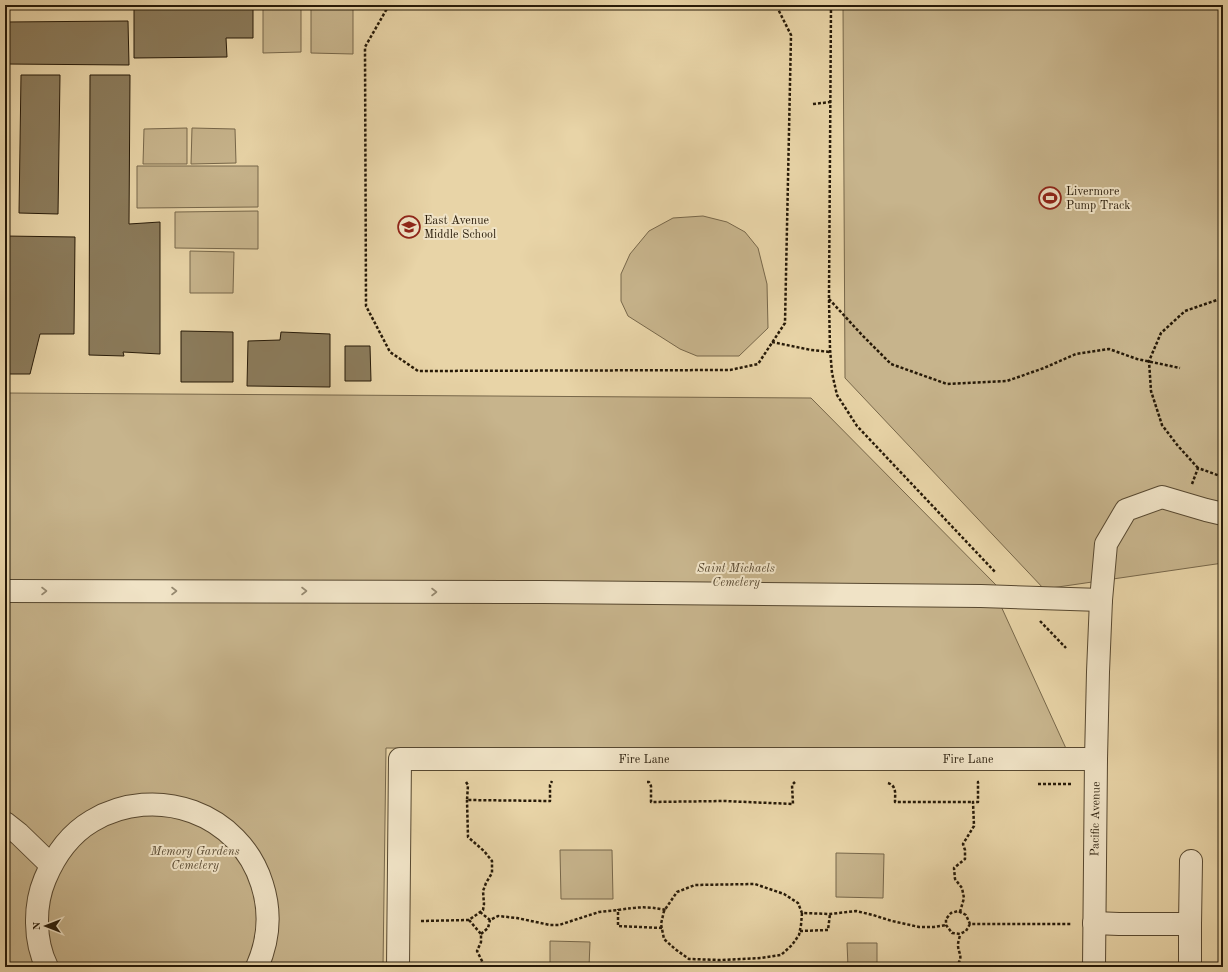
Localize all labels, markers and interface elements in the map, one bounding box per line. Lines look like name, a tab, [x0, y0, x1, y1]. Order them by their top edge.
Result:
sports icon: Livermore Pump Track	[1037, 185, 1063, 211]
place label: Livermore Pump Track	[1066, 186, 1131, 212]
school or university icon: East Avenue Middle School	[396, 214, 422, 240]
place label: East Avenue Middle School	[424, 215, 496, 241]
park label: Saint Michaels Cemetery	[697, 563, 775, 589]
one-way arrow	[41, 587, 47, 595]
one-way arrow	[171, 587, 177, 595]
one-way arrow	[301, 587, 307, 595]
one-way arrow	[431, 588, 437, 596]
street label: Fire Lane	[618, 754, 670, 766]
street label: Fire Lane	[942, 754, 994, 766]
street label: Pacific Avenue	[1089, 781, 1103, 857]
park label: Memory Gardens Cemetery	[149, 846, 240, 872]
north arrow	[26, 906, 66, 946]
text: N	[32, 921, 43, 930]

